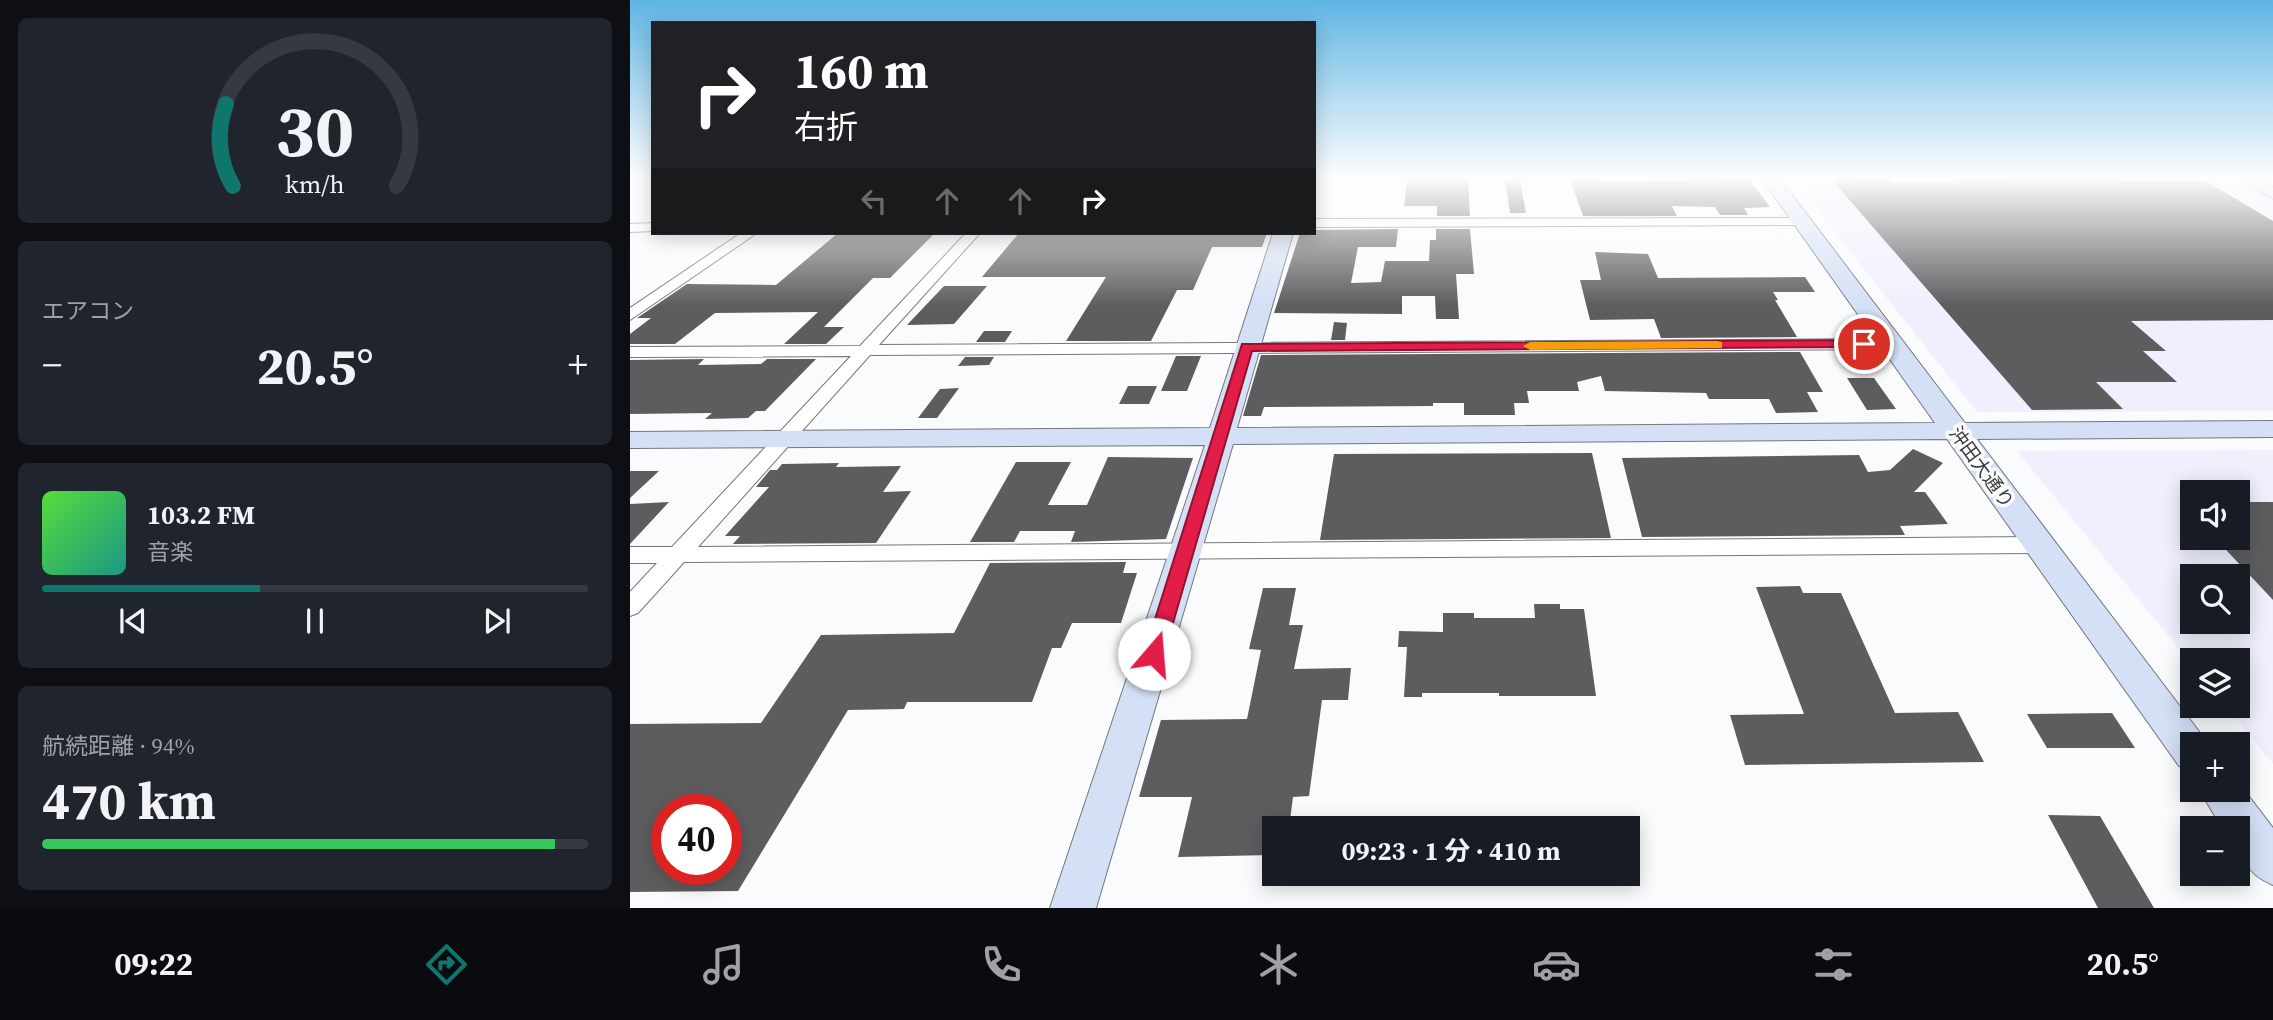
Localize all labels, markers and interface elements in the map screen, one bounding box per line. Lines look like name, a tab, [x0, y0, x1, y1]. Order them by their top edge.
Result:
text: 160 m	[794, 37, 929, 104]
icon: right	[679, 49, 770, 140]
text: 30	[276, 82, 354, 181]
text: 右折	[794, 105, 858, 149]
text: km/h	[285, 167, 345, 201]
icon: left	[855, 182, 893, 220]
icon: ahead	[928, 182, 966, 220]
icon: ahead	[1001, 182, 1039, 220]
icon: right	[1074, 182, 1112, 220]
text: エアコン	[42, 295, 134, 327]
pin	[1834, 314, 1894, 374]
icon: arrive	[1845, 325, 1883, 363]
text: 20.5°	[256, 330, 374, 401]
text: −	[42, 339, 62, 391]
text: +	[568, 339, 588, 391]
street label: 沖田大通り	[1944, 421, 2020, 513]
map controls	[2180, 480, 2250, 886]
button: sound	[2180, 480, 2250, 550]
text: 103.2 FM	[147, 497, 255, 533]
text: 音楽	[147, 536, 193, 568]
button: search	[2180, 564, 2250, 634]
icon: previous	[114, 602, 152, 640]
icon: pause	[296, 602, 334, 640]
icon: next	[478, 602, 516, 640]
position arrow	[1117, 617, 1191, 691]
button: layers	[2180, 648, 2250, 718]
text: 航続距離 · 94%	[42, 730, 195, 762]
button: +	[2180, 732, 2250, 802]
text: 470 km	[42, 765, 216, 836]
speed limit sign: 40	[651, 794, 742, 885]
button: −	[2180, 816, 2250, 886]
text: 09:23 · 1 分 · 410 m	[1341, 833, 1561, 869]
icon: directions	[422, 940, 471, 989]
icon: music	[699, 940, 748, 989]
icon: phone	[977, 940, 1026, 989]
icon: climate	[1254, 940, 1303, 989]
icon: car	[1532, 940, 1581, 989]
icon: filters	[1809, 940, 1858, 989]
text: 09:22	[114, 942, 193, 986]
text: 20.5°	[2087, 942, 2159, 986]

